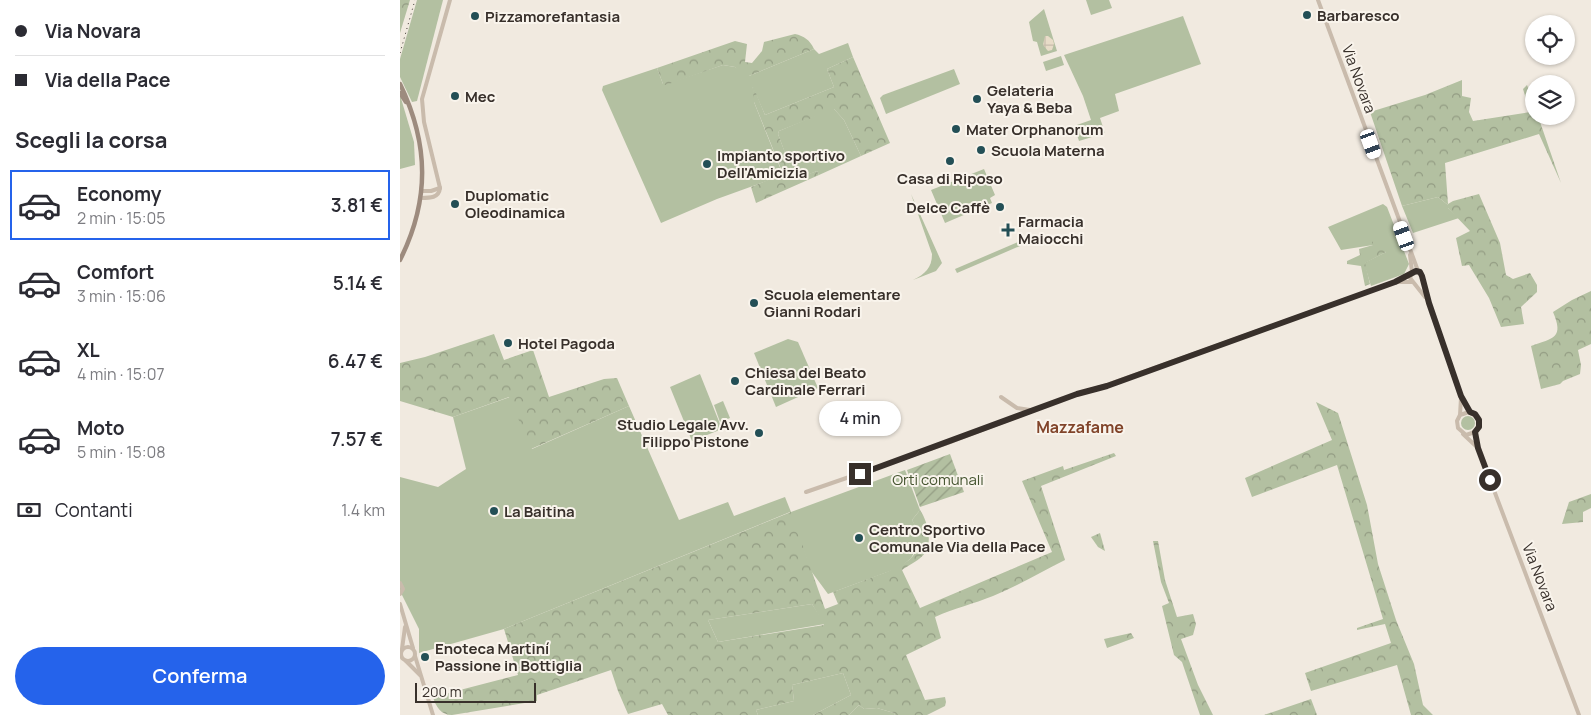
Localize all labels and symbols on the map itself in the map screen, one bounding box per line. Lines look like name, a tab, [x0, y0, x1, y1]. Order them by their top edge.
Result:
place label: Barbaresco	[1317, 5, 1400, 26]
place label: Pizzamorefantasia	[485, 6, 620, 27]
marker: Barbaresco	[1301, 9, 1313, 21]
marker: Pizzamorefantasia	[469, 10, 481, 22]
street label: Via Novara	[1337, 42, 1381, 116]
place label: Gelateria Yaya & Beba	[987, 80, 1072, 118]
place label: Mec	[465, 86, 496, 107]
marker: Mec	[449, 90, 461, 102]
marker: Gelateria Yaya & Beba	[971, 93, 983, 105]
place label: Mater Orphanorum	[966, 119, 1103, 140]
marker: Mater Orphanorum	[950, 123, 962, 135]
car	[1358, 127, 1383, 161]
place label: Scuola Materna	[991, 140, 1105, 161]
marker: Scuola Materna	[975, 144, 987, 156]
place label: Impianto sportivo Dell'Amicizia	[717, 145, 845, 183]
marker: Casa di Riposo	[944, 155, 956, 167]
marker: Impianto sportivo Dell'Amicizia	[701, 158, 713, 170]
place label: Casa di Riposo	[897, 168, 1003, 189]
place label: Duplomatic Oleodinamica	[465, 185, 565, 223]
place label: Delce Caffè	[906, 197, 990, 218]
marker: Duplomatic Oleodinamica	[449, 198, 461, 210]
marker: Delce Caffè	[994, 201, 1006, 213]
place label: Farmacia Maiocchi	[1018, 211, 1084, 249]
car	[1391, 219, 1416, 253]
marker: Farmacia Maiocchi	[1002, 224, 1014, 236]
place label: Scuola elementare Gianni Rodari	[764, 284, 901, 322]
marker: Scuola elementare Gianni Rodari	[748, 297, 760, 309]
place label: Hotel Pagoda	[518, 333, 615, 354]
marker: Hotel Pagoda	[502, 337, 514, 349]
place label: Chiesa del Beato Cardinale Ferrari	[745, 362, 866, 400]
marker: Chiesa del Beato Cardinale Ferrari	[729, 375, 741, 387]
callout: 4 min	[819, 402, 901, 436]
place label: Studio Legale Avv. Filippo Pistone	[617, 414, 749, 452]
district label: Mazzafame	[1036, 416, 1124, 438]
marker: Studio Legale Avv. Filippo Pistone	[753, 427, 765, 439]
route end	[849, 463, 871, 485]
park label: Orti comunali	[892, 469, 984, 490]
route start	[1479, 469, 1501, 491]
place label: La Baitina	[504, 501, 575, 522]
marker: La Baitina	[488, 505, 500, 517]
place label: Centro Sportivo Comunale Via della Pace	[869, 519, 1045, 557]
marker: Centro Sportivo Comunale Via della Pace	[853, 532, 865, 544]
street label: Via Novara	[1517, 540, 1563, 614]
place label: Enoteca Martiní Passione in Bottiglia	[435, 638, 582, 676]
marker: Enoteca Martiní Passione in Bottiglia	[419, 651, 431, 663]
scale bar	[415, 680, 536, 703]

